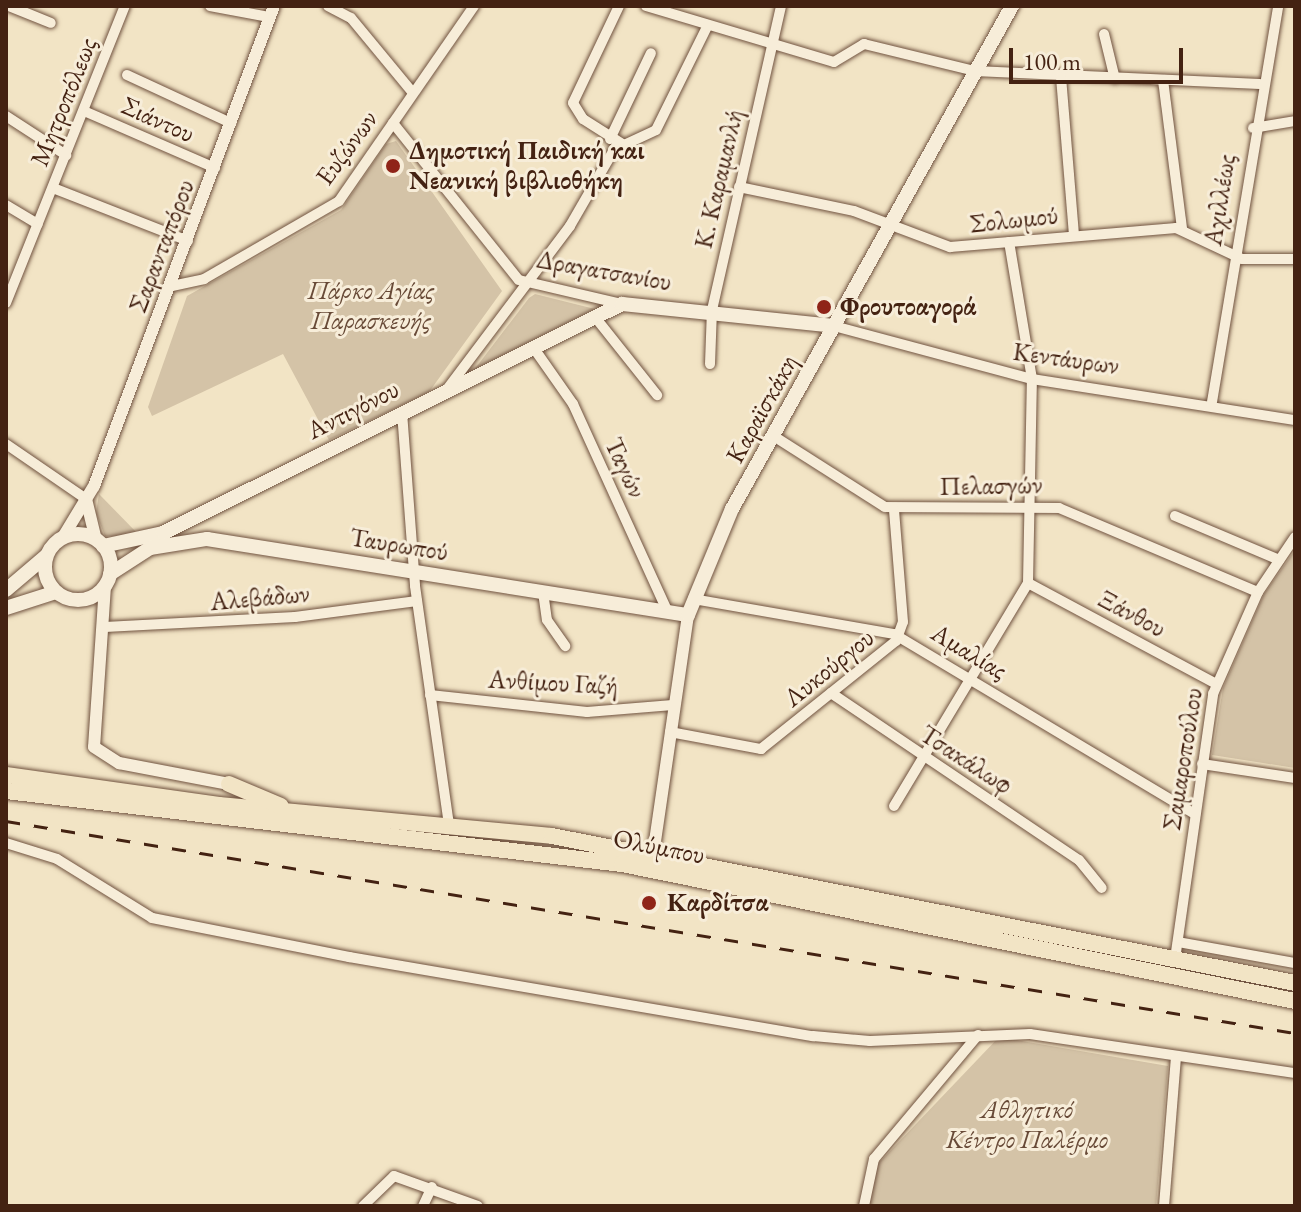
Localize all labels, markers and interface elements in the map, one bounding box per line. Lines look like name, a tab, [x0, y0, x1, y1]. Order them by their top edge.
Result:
scale bar	[1013, 32, 1187, 82]
street label: Μητροπόλεως	[24, 33, 104, 171]
text: 100 m	[1023, 46, 1081, 77]
street label: Σιάντου	[117, 90, 199, 150]
street label: Ευζώνων	[309, 105, 385, 191]
street label: Κ. Καραμανλή	[688, 107, 750, 251]
place label: Δημοτική Παιδική και Νεανική βιβλιοθήκη	[409, 135, 645, 196]
street label: Αχιλλέως	[1197, 152, 1243, 248]
marker: Δημοτική Παιδική και Νεανική βιβλιοθήκη	[384, 157, 402, 175]
street label: Σαρανταπόρου	[122, 175, 202, 317]
street label: Σολωμού	[968, 200, 1060, 240]
street label: Δραγατσανίου	[534, 244, 674, 298]
park label: Πάρκο Αγίας Παρασκευής	[307, 275, 435, 336]
place label: Φρουτοαγορά	[840, 291, 977, 323]
marker: Φρουτοαγορά	[815, 298, 833, 316]
street label: Κεντάυρων	[1011, 336, 1121, 382]
street label: Καραϊσκάκη	[720, 349, 804, 469]
street label: Αντιγόνου	[302, 374, 404, 446]
street label: Ταγών	[598, 433, 652, 503]
street label: Πελασγών	[939, 470, 1043, 502]
street label: Ταυρωπού	[348, 522, 450, 568]
street label: Αλεβάδων	[209, 578, 311, 618]
street label: Ξάνθου	[1093, 583, 1171, 645]
street label: Αμαλίας	[925, 617, 1013, 687]
street label: Λυκούργου	[778, 622, 880, 714]
street label: Ανθίμου Γαζή	[487, 664, 619, 702]
street label: Σαμαροπούλου	[1156, 686, 1210, 832]
street label: Τσακάλωφ	[914, 719, 1018, 801]
street label: Ολύμπου	[611, 823, 707, 871]
place label: Καρδίτσα	[667, 887, 769, 919]
marker: Καρδίτσα	[638, 892, 660, 914]
park label: Αθλητικό Κέντρο Παλέρμο	[946, 1094, 1108, 1156]

